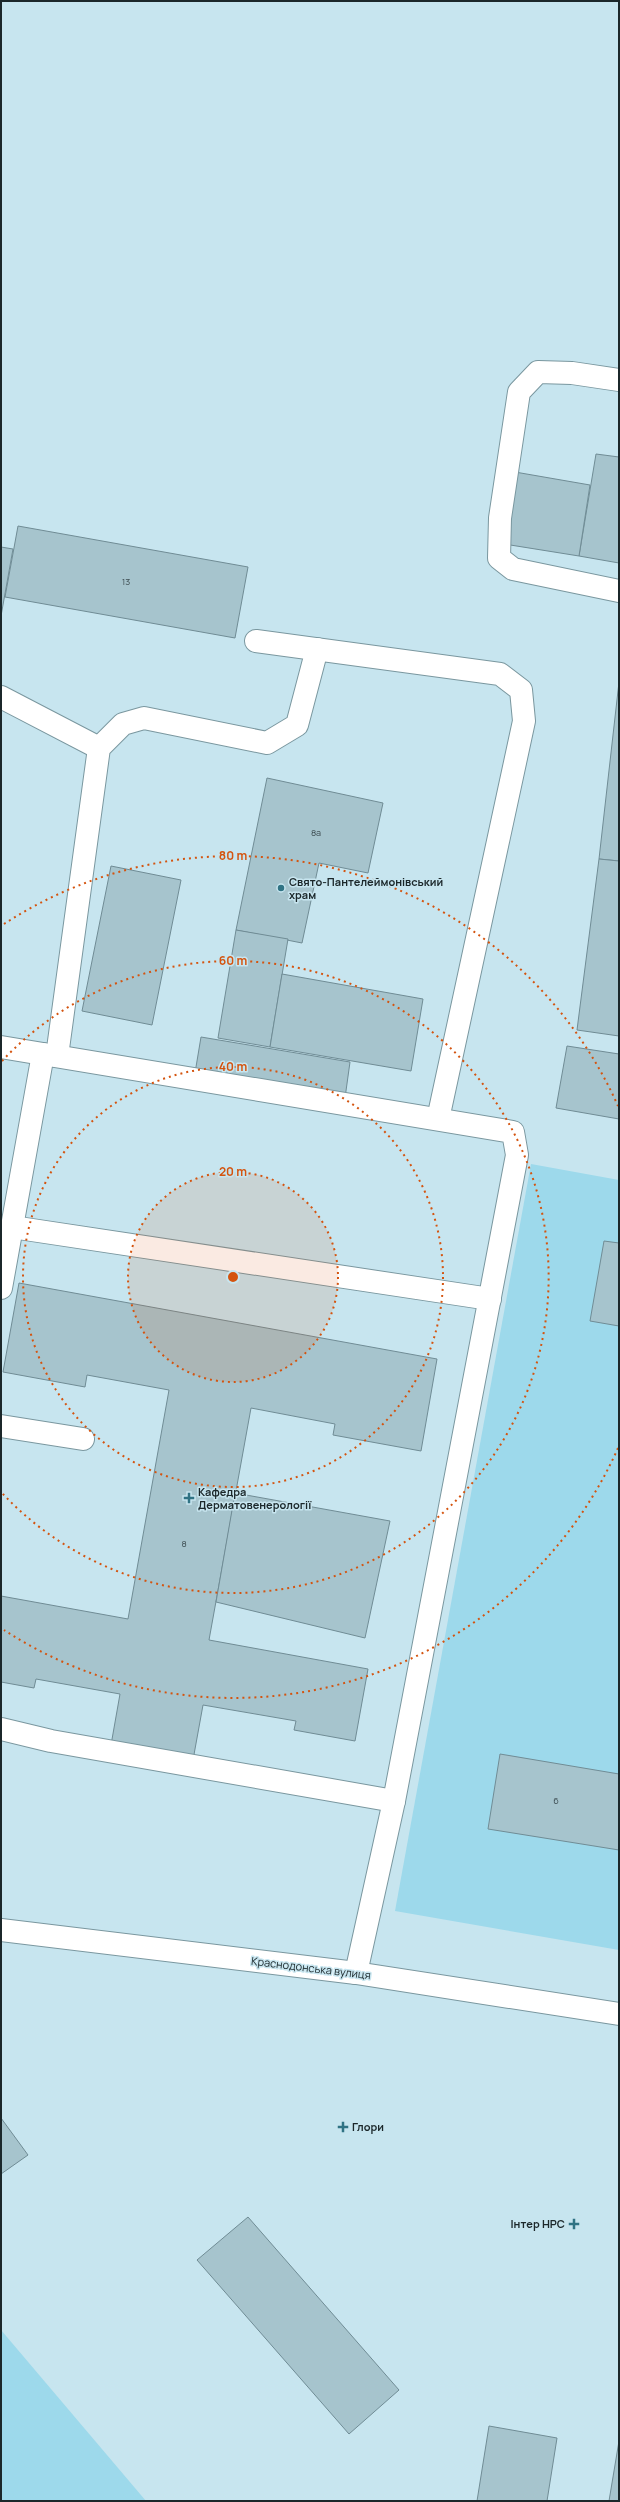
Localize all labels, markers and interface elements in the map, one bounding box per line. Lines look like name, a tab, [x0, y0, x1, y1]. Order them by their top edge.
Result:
house number: 13	[122, 575, 130, 588]
house number: 8а	[311, 826, 321, 839]
text: 80 m	[219, 847, 247, 864]
place label: Свято-Пантелеймонівський храм	[289, 874, 443, 902]
marker: Свято-Пантелеймонівський храм	[276, 883, 286, 893]
text: 60 m	[219, 952, 247, 969]
text: 40 m	[219, 1058, 247, 1075]
text: 20 m	[219, 1163, 247, 1180]
centre of rings	[226, 1270, 240, 1284]
place label: Кафедра Дерматовенерології	[198, 1484, 312, 1512]
marker: Кафедра Дерматовенерології	[183, 1492, 195, 1504]
house number: 8	[181, 1537, 187, 1550]
house number: 6	[553, 1794, 559, 1807]
street label: Краснодонська вулиця	[250, 1953, 372, 1982]
place label: Глори	[352, 2119, 384, 2134]
marker: Глори	[337, 2121, 349, 2133]
place label: Інтер НРС	[511, 2216, 565, 2231]
marker: Інтер НРС	[568, 2218, 580, 2230]

